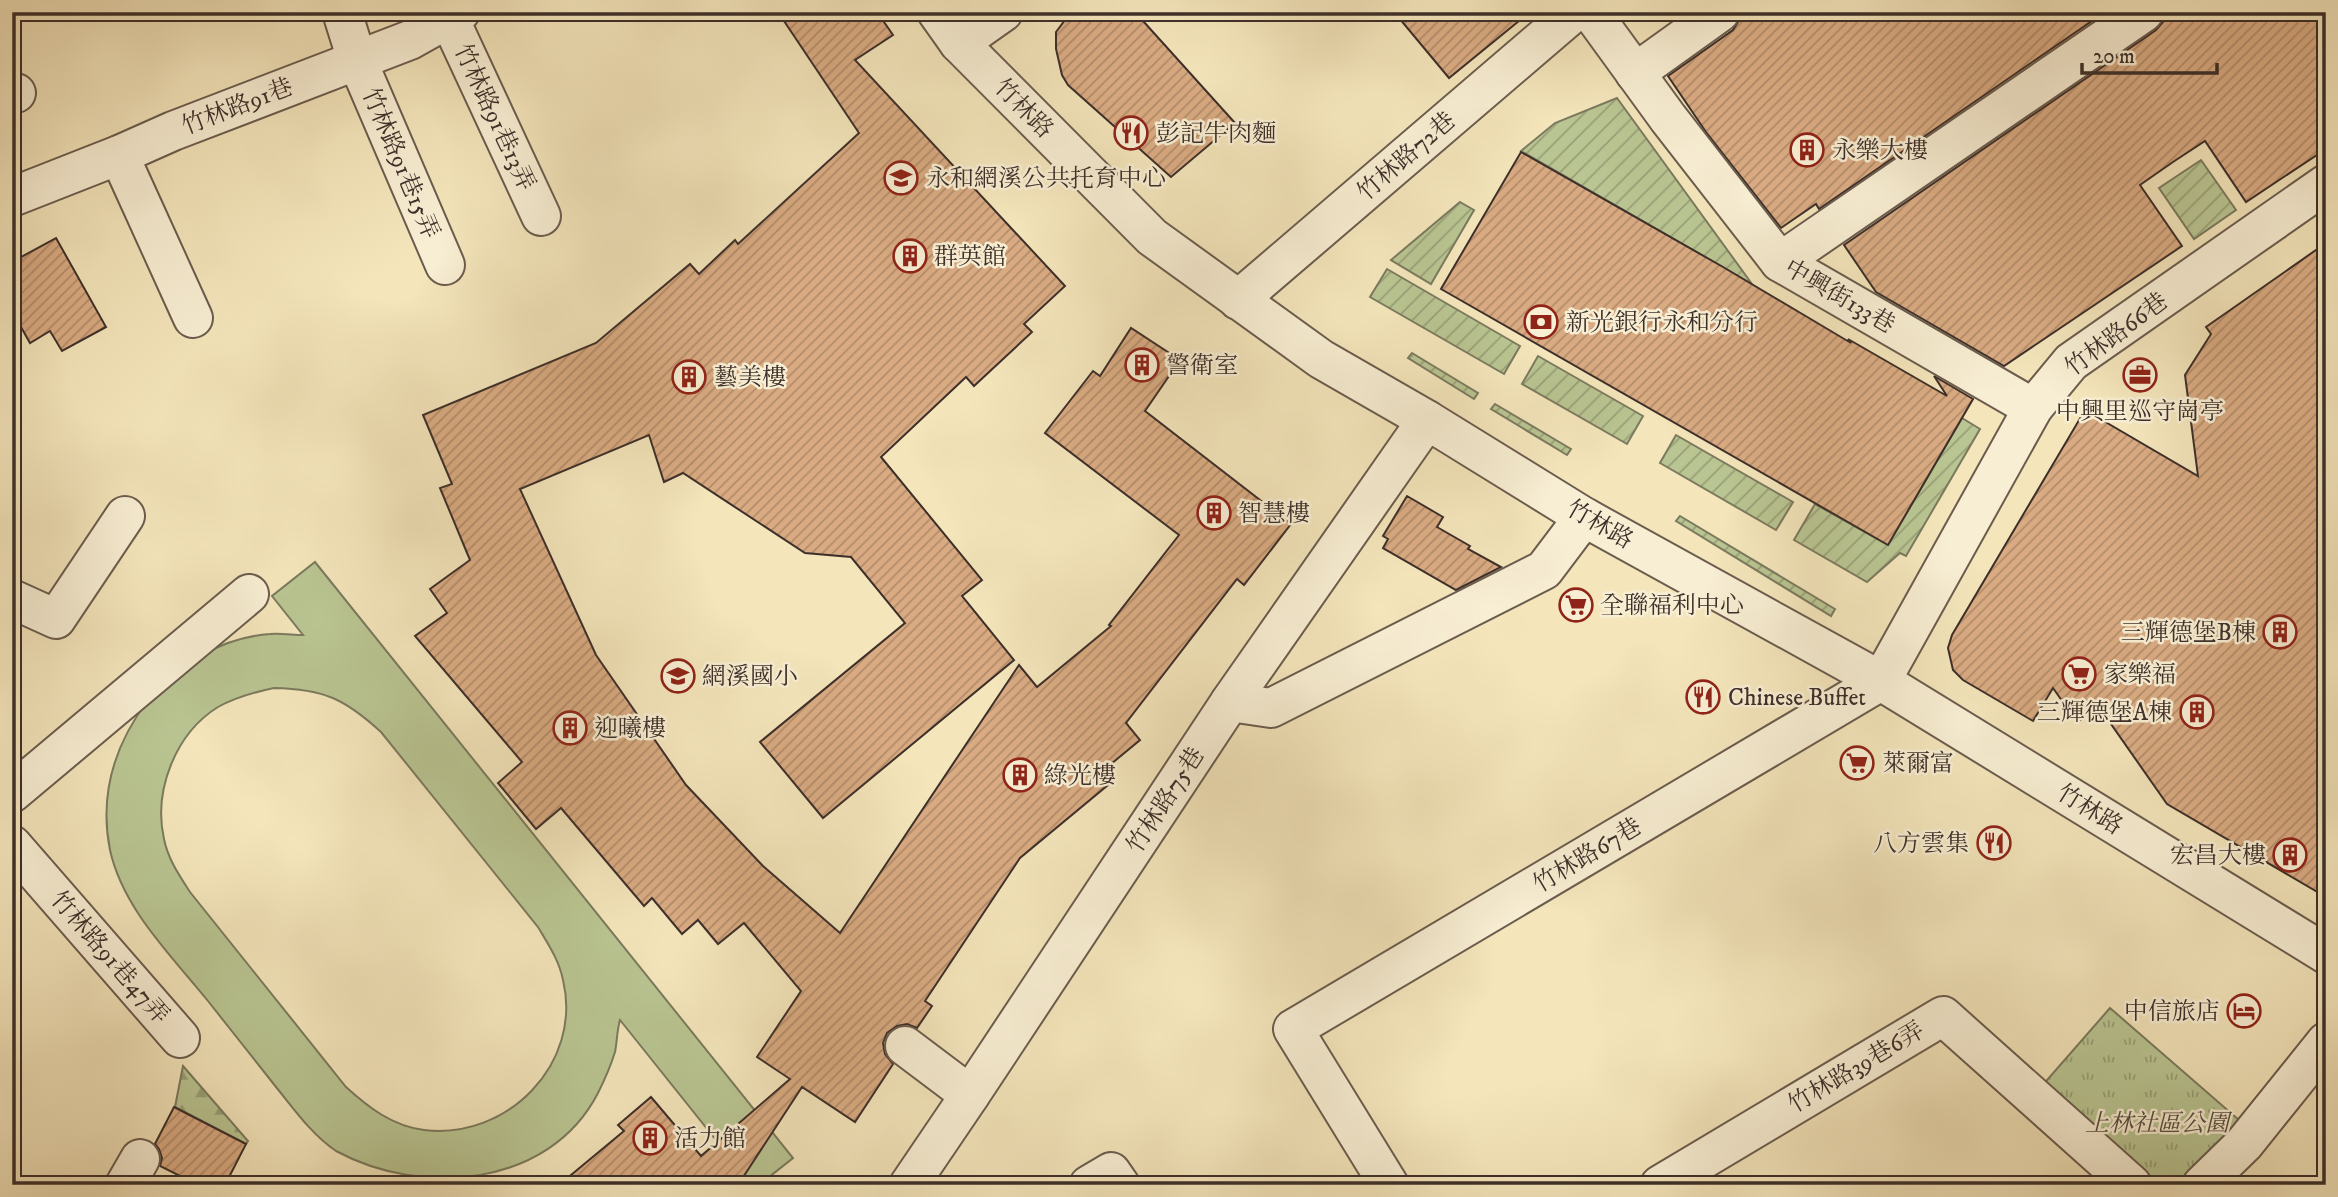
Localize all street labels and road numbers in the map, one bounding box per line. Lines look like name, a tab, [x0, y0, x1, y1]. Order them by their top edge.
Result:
street label: 竹林路91巷13弄	[447, 39, 541, 196]
street label: 竹林路91巷	[178, 72, 297, 142]
street label: 竹林路	[987, 73, 1059, 145]
street label: 竹林路91巷15弄	[355, 83, 445, 243]
street label: 竹林路72巷	[1351, 106, 1462, 208]
street label: 中興街133巷	[1779, 253, 1900, 341]
street label: 竹林路66巷	[2059, 286, 2174, 383]
street label: 竹林路	[1561, 494, 1638, 556]
street label: 竹林路75巷	[1120, 742, 1211, 859]
street label: 竹林路	[2051, 778, 2128, 842]
street label: 竹林路67巷	[1528, 812, 1647, 900]
street label: 竹林路91巷47弄	[43, 885, 175, 1030]
street label: 竹林路39巷6弄	[1783, 1015, 1930, 1120]

